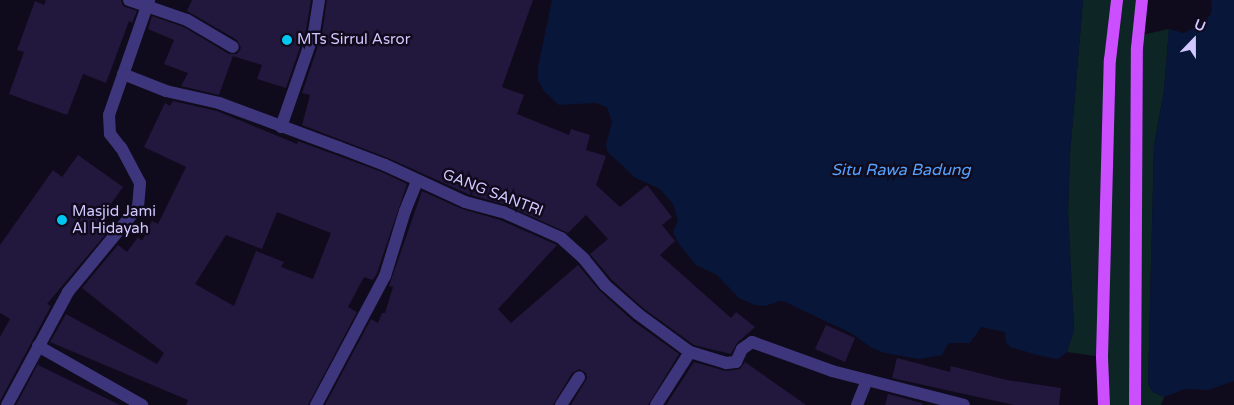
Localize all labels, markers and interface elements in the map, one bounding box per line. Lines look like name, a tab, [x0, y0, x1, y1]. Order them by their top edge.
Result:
north arrow	[1169, 15, 1219, 65]
text: U	[1192, 16, 1208, 35]
place label: MTs Sirrul Asror	[297, 31, 410, 49]
marker: MTs Sirrul Asror	[281, 34, 293, 46]
water label: Situ Rawa Badung	[831, 160, 971, 180]
street label: GANG SANTRI	[440, 166, 546, 220]
place label: Masjid Jami Al Hidayah	[72, 202, 156, 237]
marker: Masjid Jami Al Hidayah	[56, 214, 68, 226]

